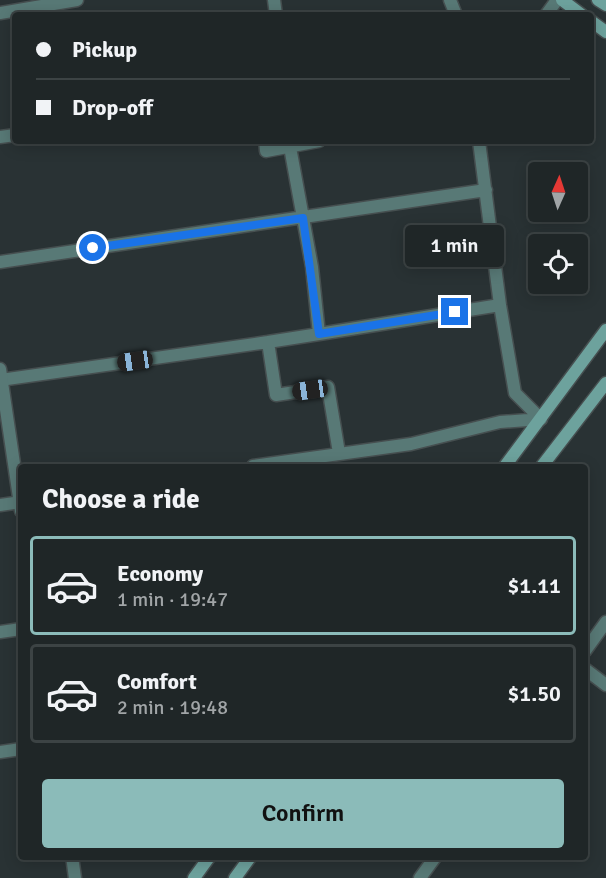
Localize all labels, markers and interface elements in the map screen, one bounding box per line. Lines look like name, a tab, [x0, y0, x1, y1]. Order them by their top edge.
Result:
text: Pickup	[72, 36, 137, 63]
text: Drop-off	[72, 94, 153, 121]
north arrow	[528, 162, 588, 222]
map controls	[528, 162, 588, 294]
callout: 1 min	[406, 225, 504, 267]
text: 1 min	[431, 233, 478, 258]
route start	[79, 234, 106, 261]
button: locate	[528, 234, 588, 294]
route end	[441, 298, 468, 325]
car	[116, 350, 154, 372]
car	[291, 379, 329, 401]
text: Choose a ride	[42, 483, 200, 516]
icon: car	[45, 559, 99, 613]
text: Economy	[117, 560, 203, 587]
text: $1.11	[507, 572, 561, 599]
text: 1 min · 19:47	[117, 587, 228, 612]
icon: car	[45, 667, 99, 721]
text: Comfort	[117, 668, 197, 695]
text: $1.50	[507, 680, 561, 707]
text: 2 min · 19:48	[117, 695, 228, 720]
button: Confirm	[42, 779, 564, 848]

